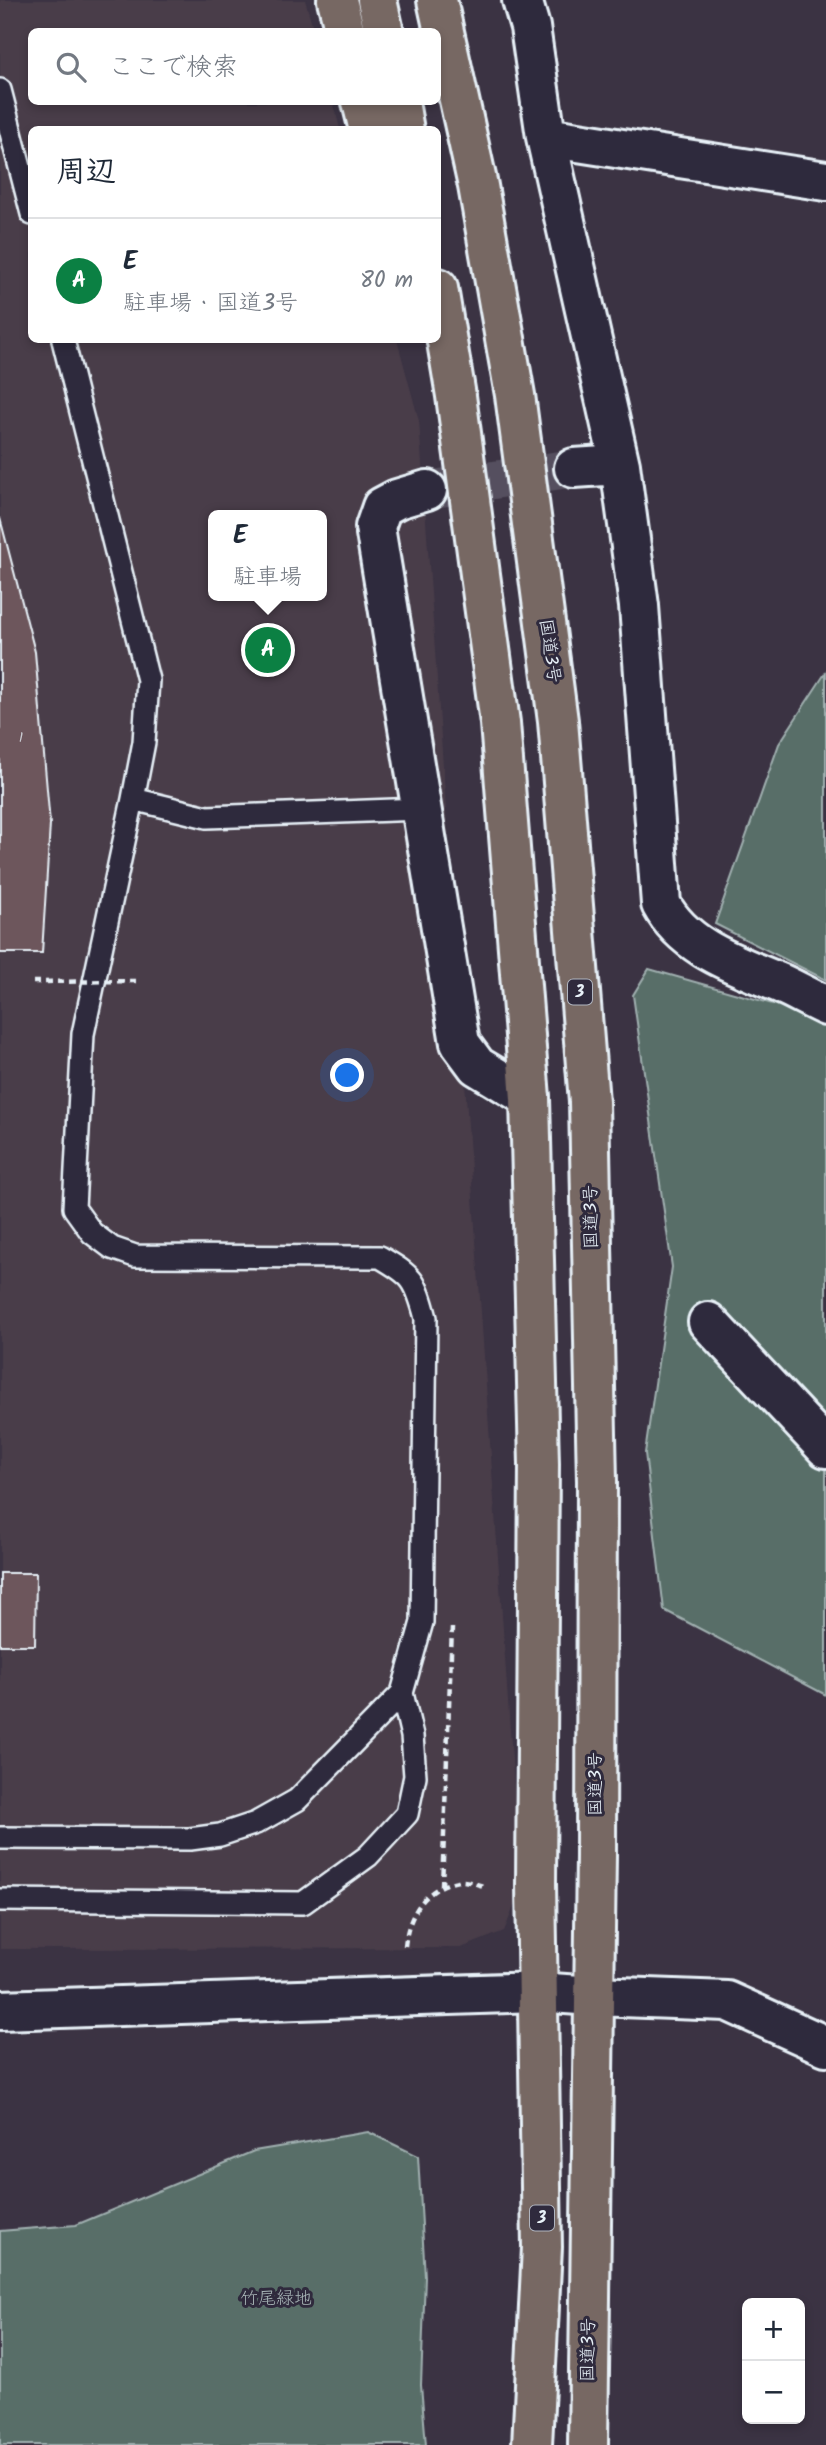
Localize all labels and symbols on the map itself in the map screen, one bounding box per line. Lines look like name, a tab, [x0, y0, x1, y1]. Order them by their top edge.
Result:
street label: 国道3号	[530, 617, 568, 685]
pin: A	[245, 624, 291, 676]
house number: 1	[19, 727, 23, 749]
road number: 3	[568, 980, 592, 1004]
your location	[330, 1058, 364, 1092]
street label: 国道3号	[577, 1185, 607, 1249]
street label: 国道3号	[582, 1752, 611, 1816]
road number: 3	[530, 2206, 554, 2230]
park label: 竹尾緑地	[240, 2285, 312, 2314]
street label: 国道3号	[574, 2318, 604, 2382]

